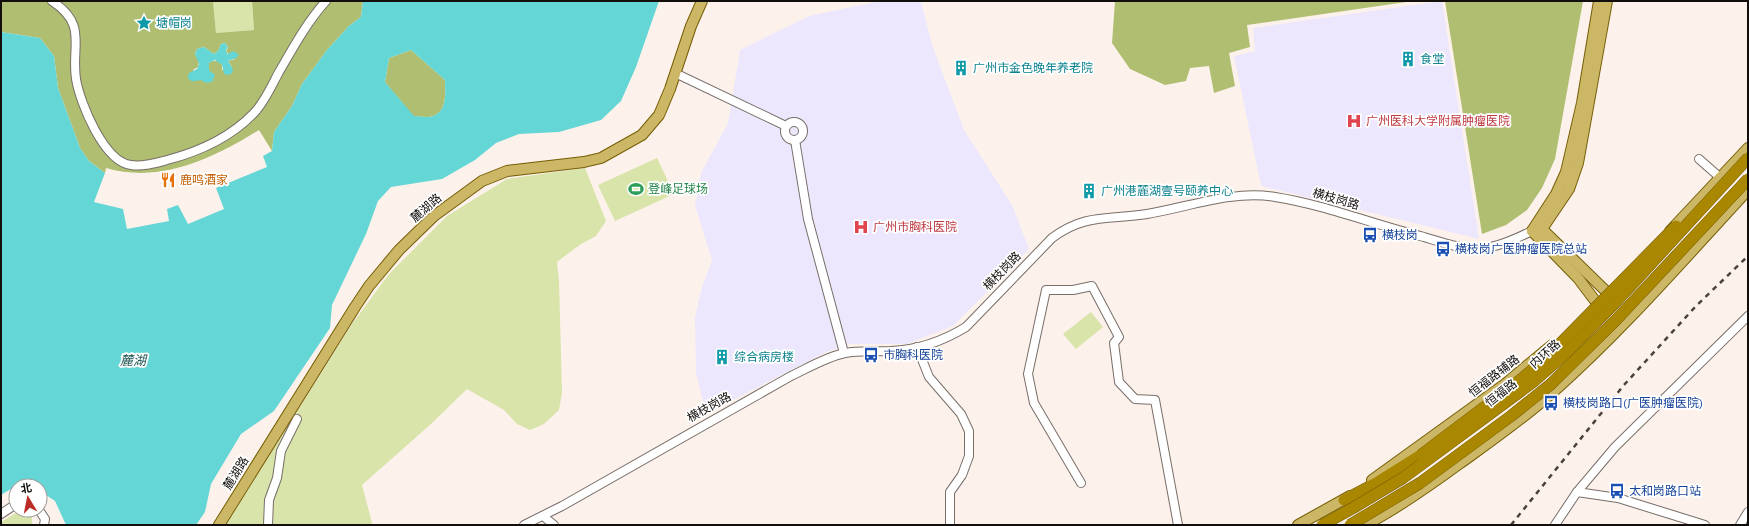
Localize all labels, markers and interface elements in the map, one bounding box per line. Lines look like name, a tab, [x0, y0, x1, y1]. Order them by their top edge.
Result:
place icon: 塘帽岗	[135, 14, 153, 32]
place label: 塘帽岗	[156, 15, 192, 30]
building icon: 食堂	[1399, 50, 1417, 68]
place label: 食堂	[1420, 51, 1444, 66]
building icon: 广州市金色晚年养老院	[952, 59, 970, 77]
place label: 广州市金色晚年养老院	[973, 60, 1093, 75]
hospital icon: 广州医科大学附属肿瘤医院	[1345, 112, 1363, 130]
place label: 广州医科大学附属肿瘤医院	[1366, 113, 1510, 128]
restaurant icon: 鹿鸣酒家	[159, 171, 177, 189]
place label: 鹿鸣酒家	[180, 172, 228, 187]
sports icon: 登峰足球场	[627, 180, 645, 198]
place label: 登峰足球场	[648, 181, 708, 196]
building icon: 广州港麓湖壹号颐养中心	[1080, 182, 1098, 200]
place label: 广州港麓湖壹号颐养中心	[1101, 183, 1233, 198]
street label: 横枝岗路	[1311, 185, 1361, 212]
street label: 麓湖路	[407, 190, 444, 225]
hospital icon: 广州市胸科医院	[852, 218, 870, 236]
place label: 广州市胸科医院	[873, 219, 957, 234]
bus stop icon: 横枝岗	[1361, 226, 1379, 244]
place label: 横枝岗	[1382, 227, 1418, 242]
bus stop icon: 横枝岗广医肿瘤医院总站	[1434, 240, 1452, 258]
place label: 横枝岗广医肿瘤医院总站	[1455, 241, 1587, 256]
street label: 横枝岗路	[980, 248, 1024, 293]
street label: 内环路	[1526, 336, 1563, 371]
bus stop icon: 市胸科医院	[862, 346, 880, 364]
place label: 市胸科医院	[883, 347, 943, 362]
building icon: 综合病房楼	[713, 348, 731, 366]
place label: 综合病房楼	[734, 349, 794, 364]
water label: 麓湖	[120, 352, 148, 369]
street label: 恒福路辅路	[1466, 352, 1522, 400]
street label: 恒福路	[1482, 376, 1520, 410]
street label: 横枝岗路	[684, 388, 733, 425]
bus stop icon: 横枝岗路口(广医肿瘤医院)	[1542, 394, 1560, 412]
place label: 横枝岗路口(广医肿瘤医院)	[1563, 395, 1703, 410]
street label: 麓湖路	[220, 453, 251, 492]
north arrow	[8, 478, 48, 518]
text: 北	[20, 480, 33, 496]
bus stop icon: 太和岗路口站	[1608, 482, 1626, 500]
place label: 太和岗路口站	[1629, 483, 1701, 498]

